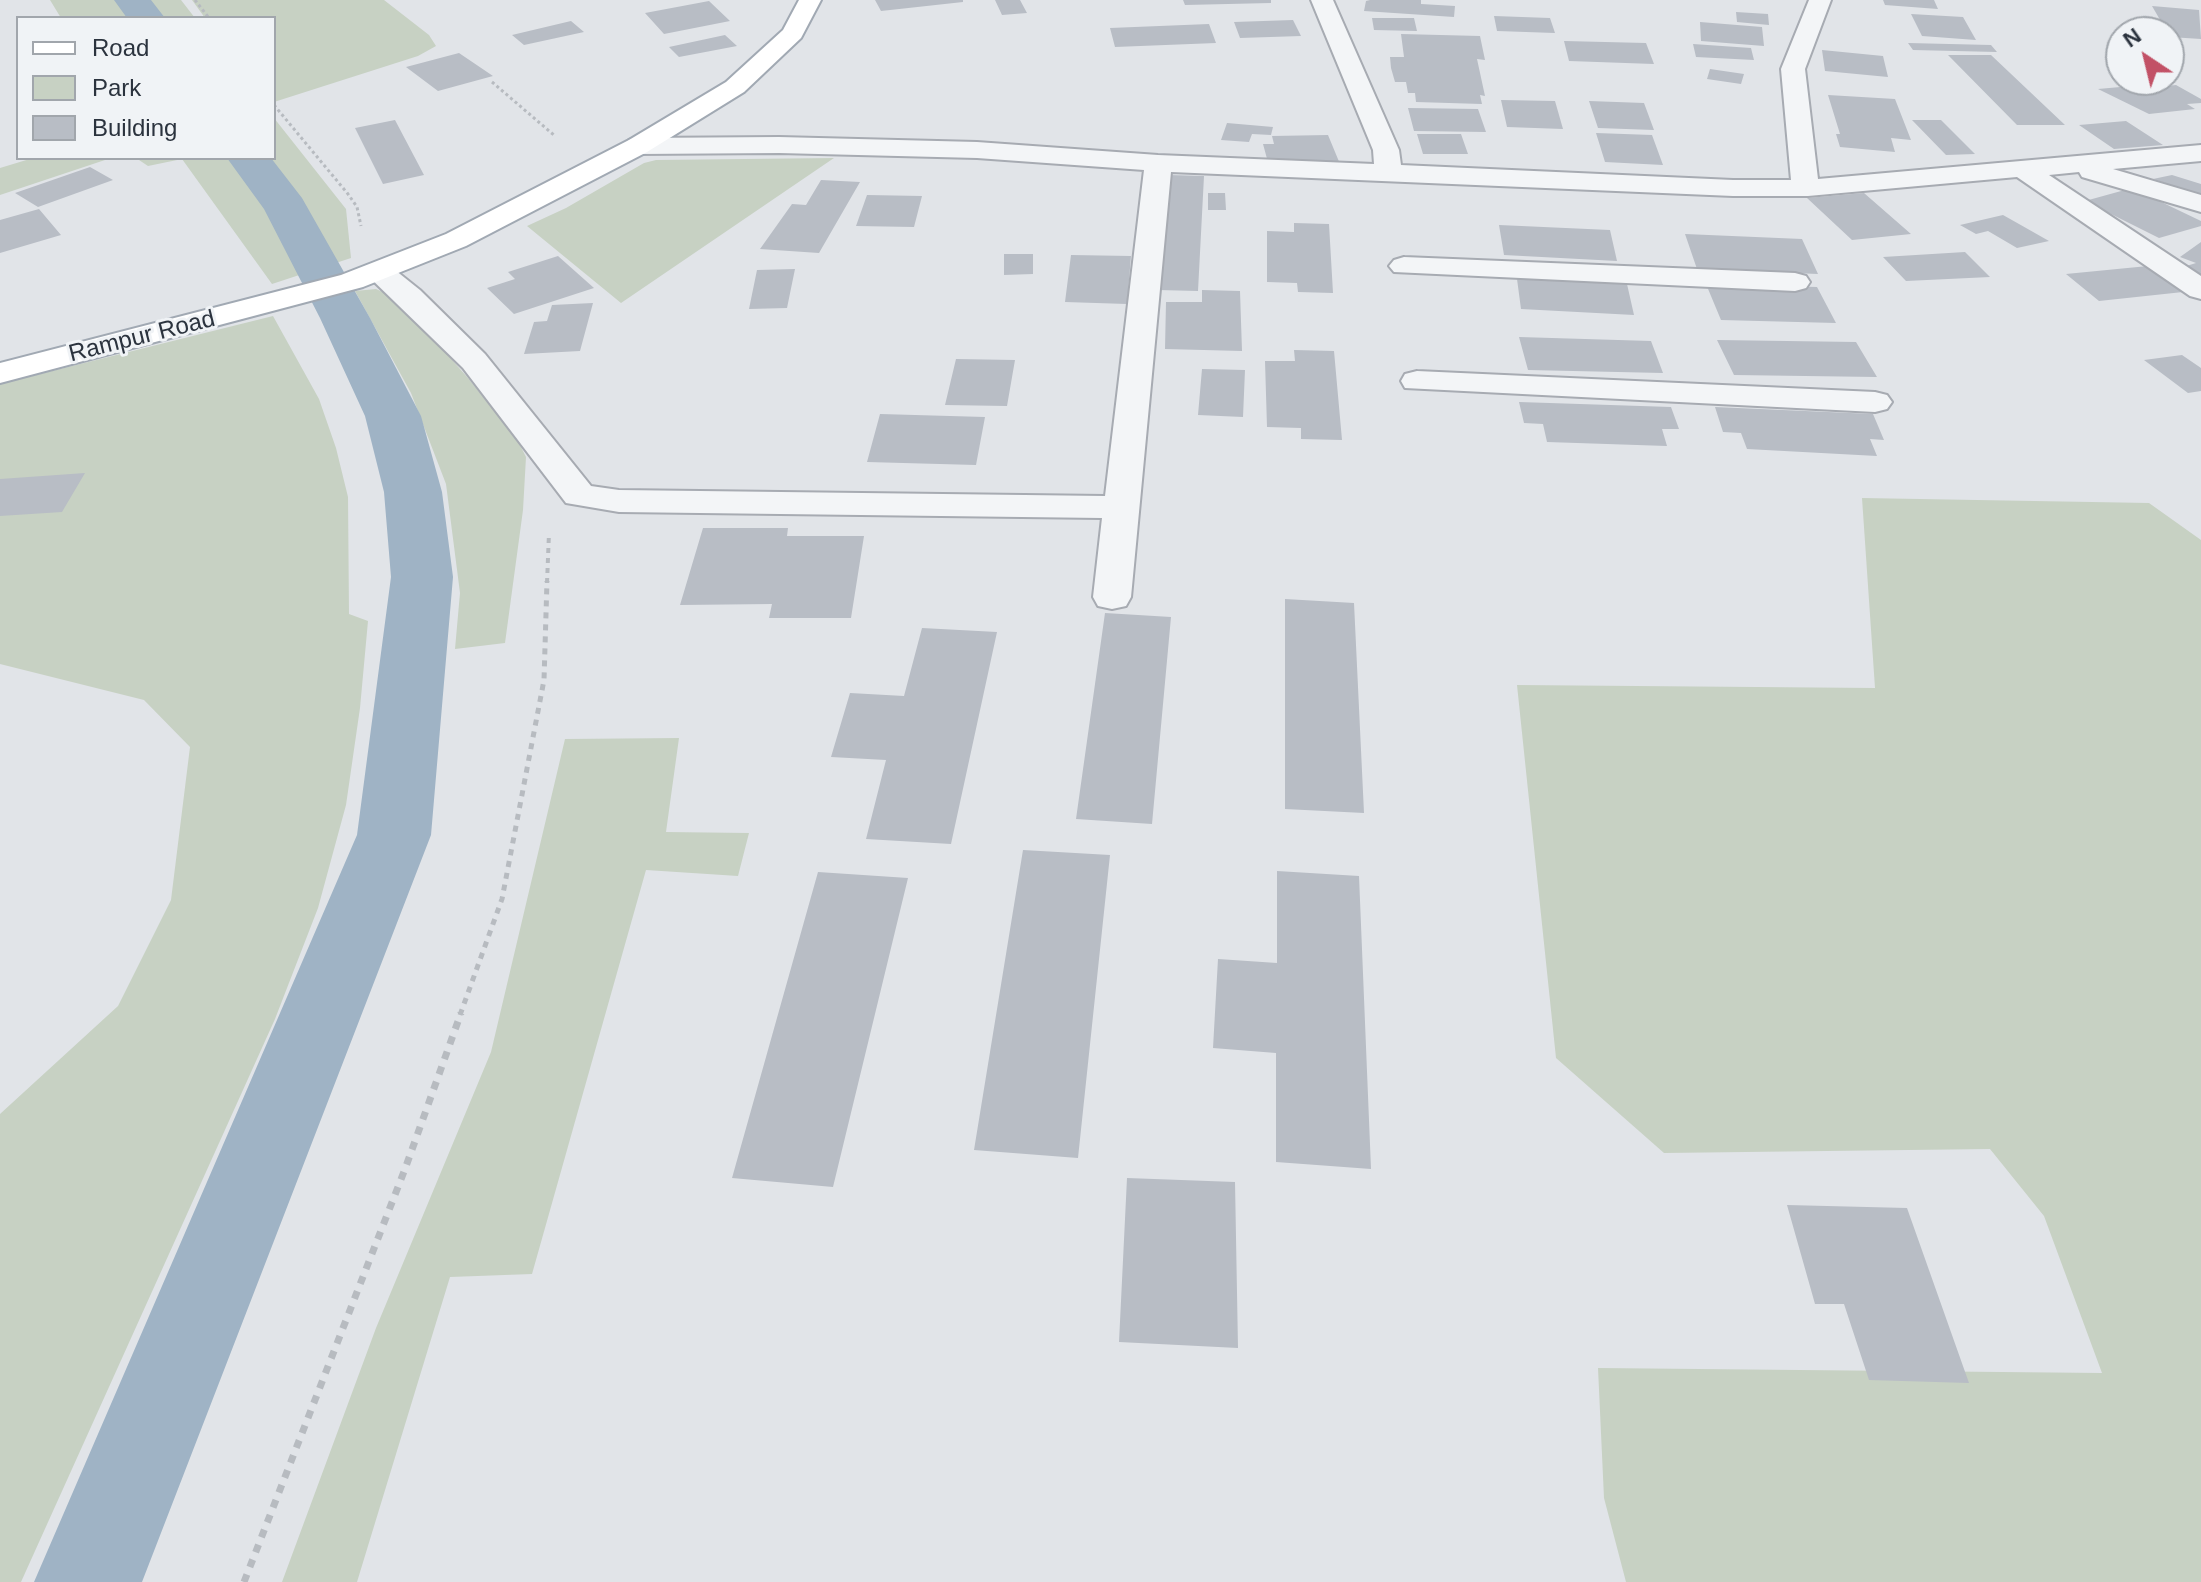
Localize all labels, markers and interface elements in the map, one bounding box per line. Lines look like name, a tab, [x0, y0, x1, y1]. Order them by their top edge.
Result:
legend	[16, 16, 276, 160]
north arrow	[2105, 16, 2185, 96]
text: N	[2118, 23, 2146, 52]
text: Road	[92, 34, 149, 61]
text: Park	[92, 74, 141, 101]
text: Building	[92, 114, 177, 141]
street label: Rampur Road	[66, 305, 218, 369]

